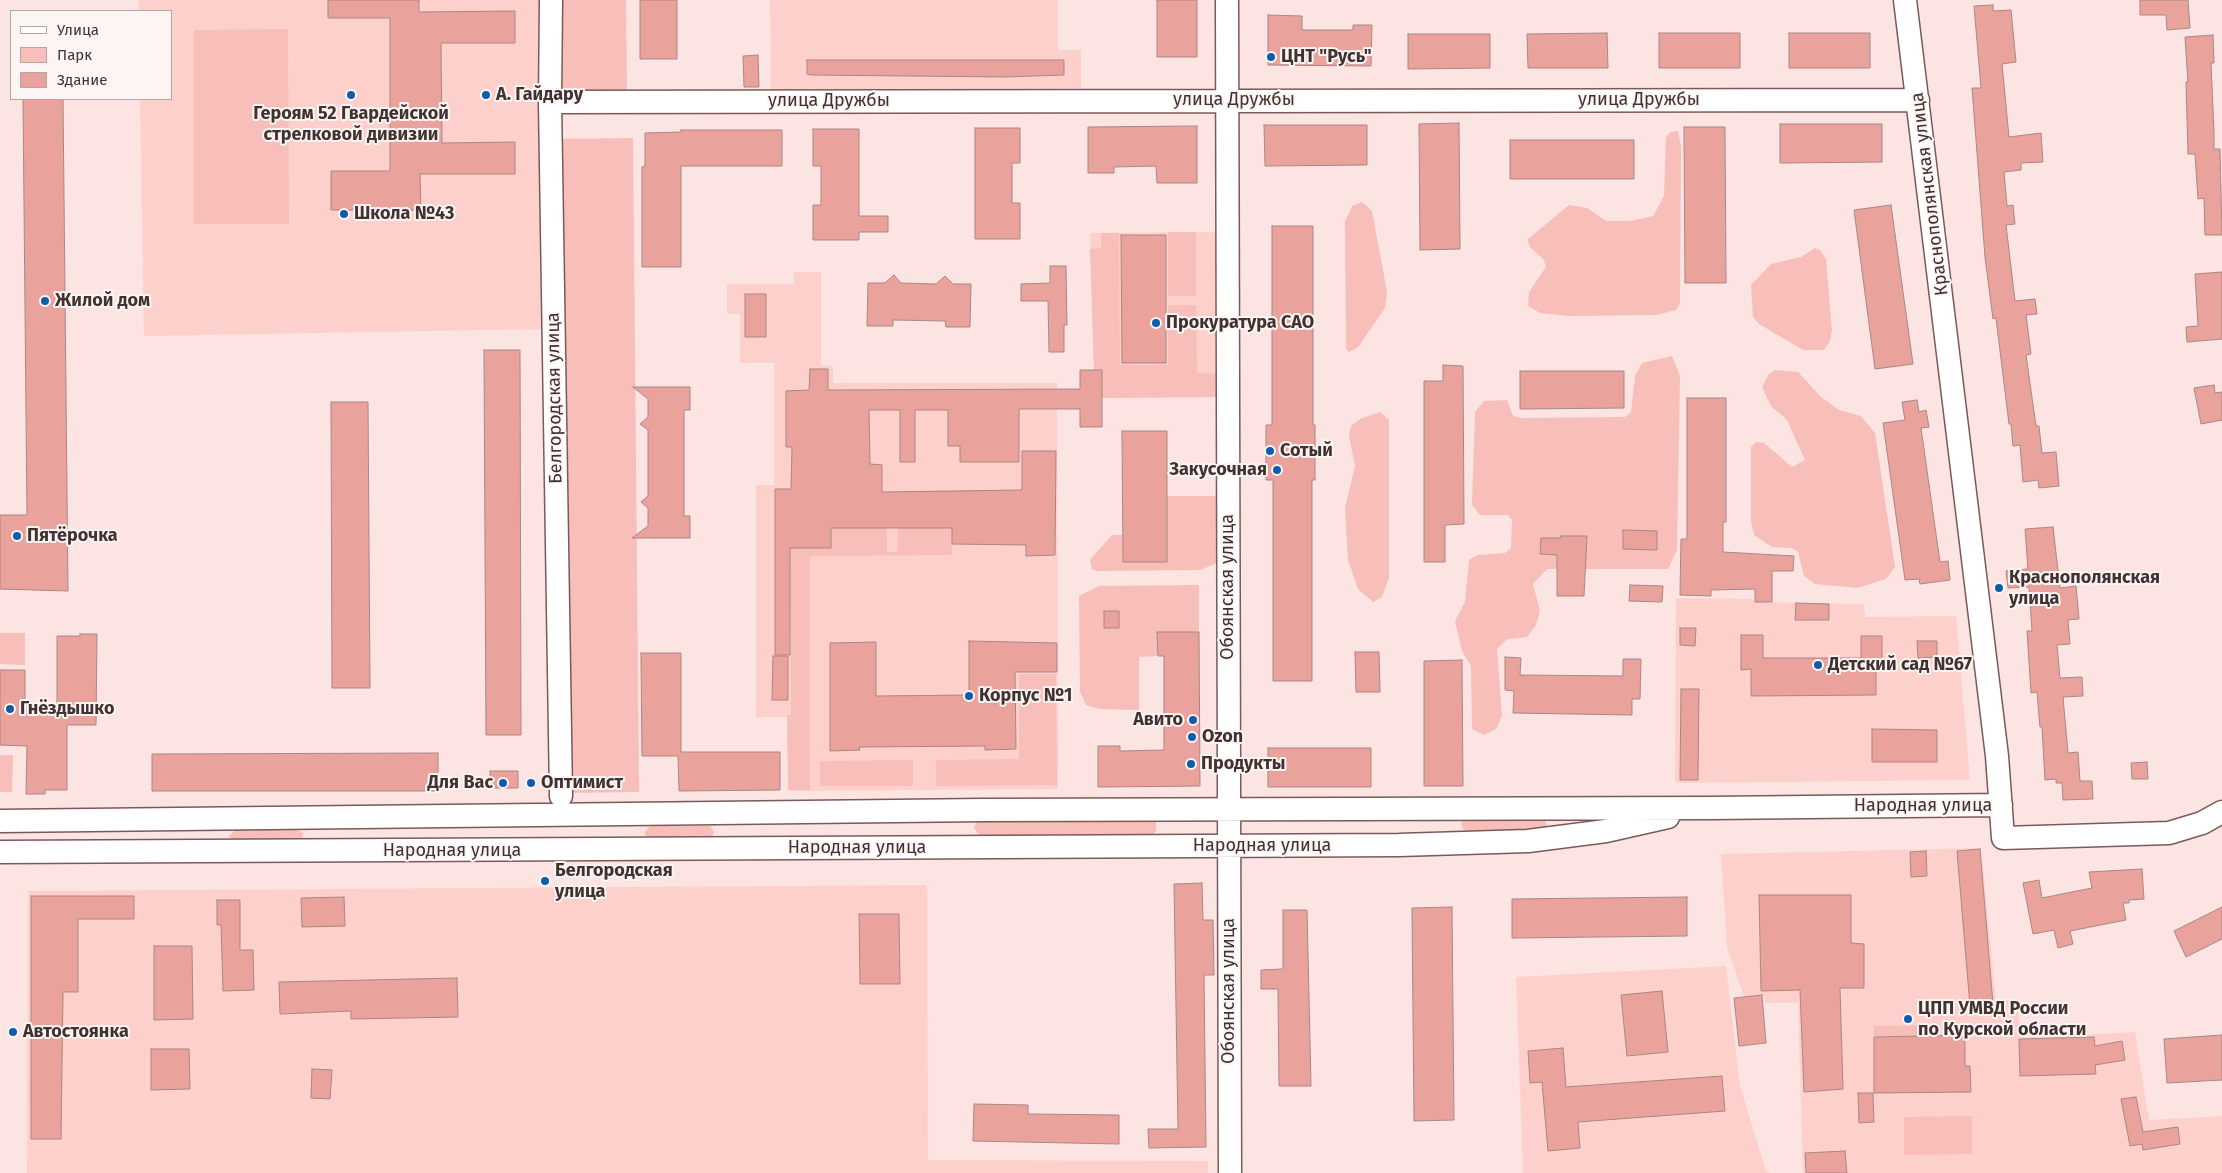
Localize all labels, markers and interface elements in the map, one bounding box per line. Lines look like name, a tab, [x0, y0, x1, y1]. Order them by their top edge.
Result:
legend	[10, 10, 172, 100]
text: Улица	[57, 21, 99, 39]
text: Парк	[57, 46, 92, 64]
place label: ЦНТ "Русь"	[1281, 46, 1372, 68]
marker: ЦНТ "Русь"	[1265, 51, 1277, 63]
text: Здание	[57, 71, 107, 89]
place label: А. Гайдару	[496, 84, 583, 106]
marker: Героям 52 Гвардейской стрелковой дивизии	[345, 89, 357, 101]
marker: А. Гайдару	[480, 89, 492, 101]
street label: улица Дружбы	[1173, 89, 1295, 111]
street label: улица Дружбы	[1578, 89, 1700, 111]
street label: улица Дружбы	[768, 90, 890, 112]
street label: Краснополянская улица	[1907, 91, 1953, 297]
place label: Героям 52 Гвардейской стрелковой дивизии	[253, 103, 449, 146]
place label: Школа №43	[354, 203, 454, 225]
marker: Школа №43	[338, 208, 350, 220]
place label: Жилой дом	[55, 290, 150, 312]
marker: Жилой дом	[39, 295, 51, 307]
street label: Белгородская улица	[543, 312, 567, 484]
place label: Прокуратура САО	[1166, 312, 1314, 334]
marker: Прокуратура САО	[1150, 317, 1162, 329]
place label: Сотый	[1280, 440, 1333, 462]
marker: Сотый	[1264, 445, 1276, 457]
place label: Закусочная	[1169, 459, 1267, 481]
marker: Закусочная	[1271, 464, 1283, 476]
street label: Обоянская улица	[1217, 514, 1239, 660]
place label: Пятёрочка	[27, 525, 118, 547]
marker: Пятёрочка	[11, 530, 23, 542]
place label: Краснополянская улица	[2009, 567, 2160, 610]
marker: Краснополянская улица	[1993, 582, 2005, 594]
place label: Детский сад №67	[1828, 654, 1972, 676]
marker: Детский сад №67	[1812, 659, 1824, 671]
place label: Корпус №1	[979, 685, 1072, 707]
marker: Корпус №1	[963, 690, 975, 702]
place label: Гнёздышко	[20, 698, 114, 720]
marker: Гнёздышко	[4, 703, 16, 715]
place label: Авито	[1133, 709, 1183, 731]
marker: Авито	[1187, 714, 1199, 726]
place label: Ozon	[1202, 726, 1243, 748]
marker: Ozon	[1186, 731, 1198, 743]
place label: Продукты	[1201, 753, 1285, 775]
marker: Продукты	[1185, 758, 1197, 770]
place label: Для Вас	[427, 772, 493, 794]
place label: Оптимист	[541, 772, 623, 794]
marker: Для Вас	[497, 777, 509, 789]
marker: Оптимист	[525, 777, 537, 789]
street label: Народная улица	[1854, 795, 1992, 817]
street label: Народная улица	[1193, 835, 1331, 857]
street label: Народная улица	[788, 837, 926, 859]
street label: Народная улица	[383, 840, 521, 862]
place label: Белгородская улица	[555, 860, 673, 902]
marker: Белгородская улица	[539, 875, 551, 887]
street label: Обоянская улица	[1218, 918, 1240, 1064]
place label: ЦПП УМВД России по Курской области	[1918, 998, 2086, 1040]
marker: ЦПП УМВД России по Курской области	[1902, 1013, 1914, 1025]
place label: Автостоянка	[23, 1021, 129, 1043]
marker: Автостоянка	[7, 1026, 19, 1038]

